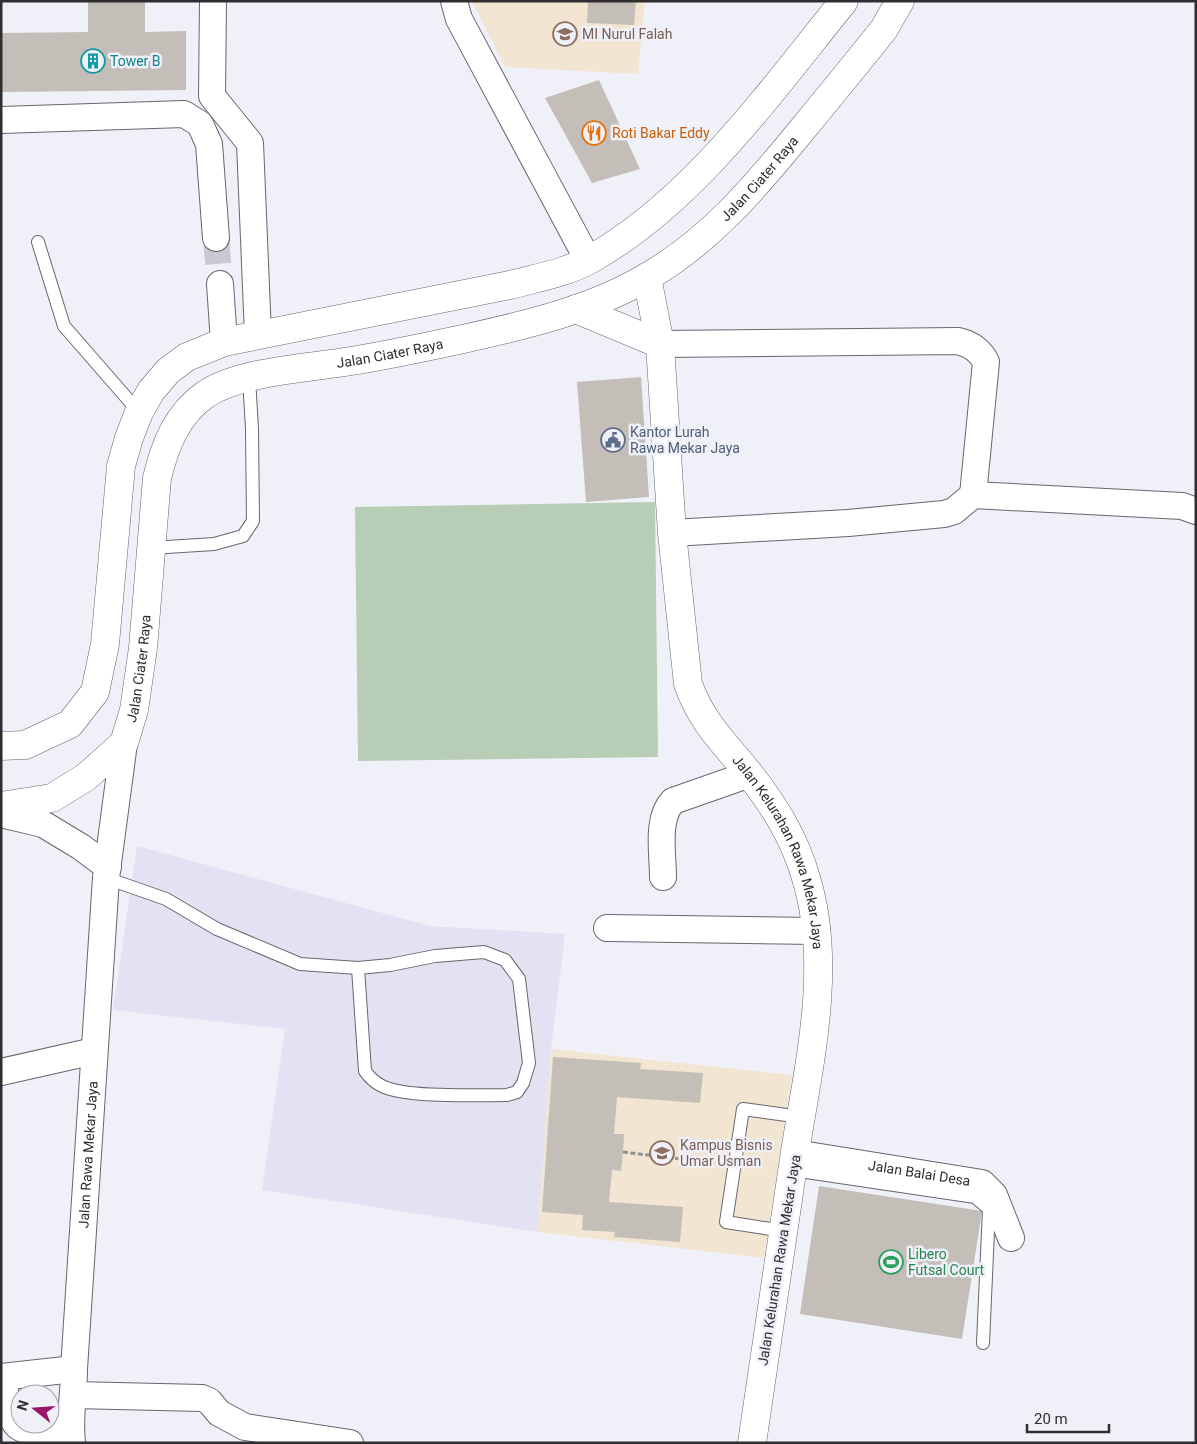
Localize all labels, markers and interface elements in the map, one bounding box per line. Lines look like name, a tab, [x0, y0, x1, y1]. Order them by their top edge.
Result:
school or university icon: MI Nurul Falah	[552, 21, 578, 47]
place label: MI Nurul Falah	[582, 26, 672, 42]
building icon: Tower B	[80, 48, 106, 74]
place label: Tower B	[110, 53, 161, 69]
restaurant icon: Roti Bakar Eddy	[581, 120, 607, 146]
place label: Roti Bakar Eddy	[612, 125, 710, 141]
street label: Jalan Ciater Raya	[718, 133, 801, 224]
street label: Jalan Ciater Raya	[336, 336, 445, 371]
place label: Kantor Lurah Rawa Mekar Jaya	[630, 424, 740, 456]
public building icon: Kantor Lurah Rawa Mekar Jaya	[600, 427, 626, 453]
street label: Jalan Ciater Raya	[123, 614, 154, 724]
street label: Jalan Kelurahan Rawa Mekar Jaya	[729, 752, 826, 950]
street label: Jalan Rawa Mekar Jaya	[75, 1080, 101, 1229]
place label: Kampus Bisnis Umar Usman	[680, 1137, 773, 1169]
school or university icon: Kampus Bisnis Umar Usman	[649, 1140, 675, 1166]
street label: Jalan Kelurahan Rawa Mekar Jaya	[754, 1153, 804, 1367]
street label: Jalan Balai Desa	[867, 1157, 972, 1189]
place label: Libero Futsal Court	[908, 1246, 985, 1278]
sports icon: Libero Futsal Court	[878, 1249, 904, 1275]
north arrow	[10, 1384, 60, 1434]
text: N	[13, 1398, 32, 1412]
scale bar	[1027, 1402, 1110, 1434]
text: 20 m	[1034, 1410, 1068, 1428]

